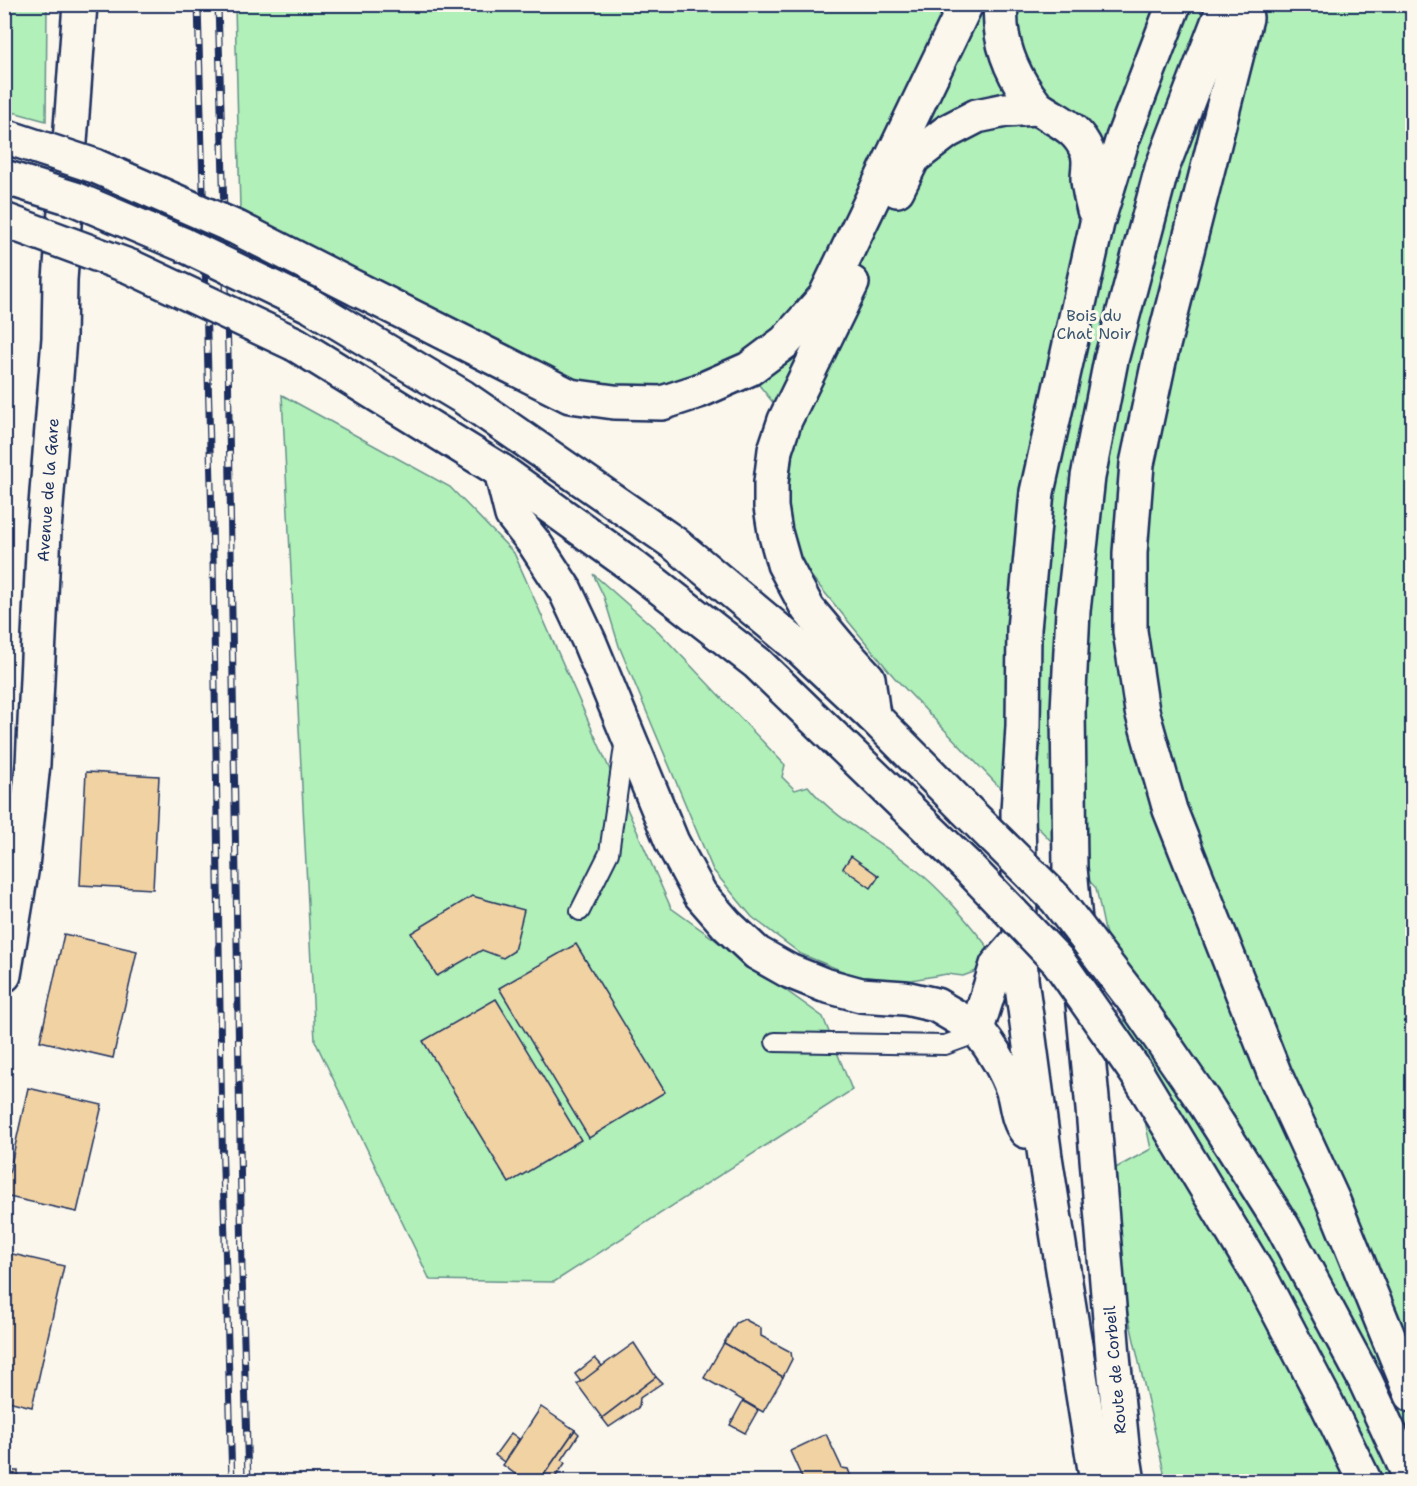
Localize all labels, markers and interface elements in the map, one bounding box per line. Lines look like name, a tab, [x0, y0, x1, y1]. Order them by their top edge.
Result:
park label: Bois du Chat Noir	[1057, 305, 1131, 344]
street label: Avenue de la Gare	[33, 417, 63, 563]
street label: Route de Corbeil	[1099, 1305, 1131, 1435]

